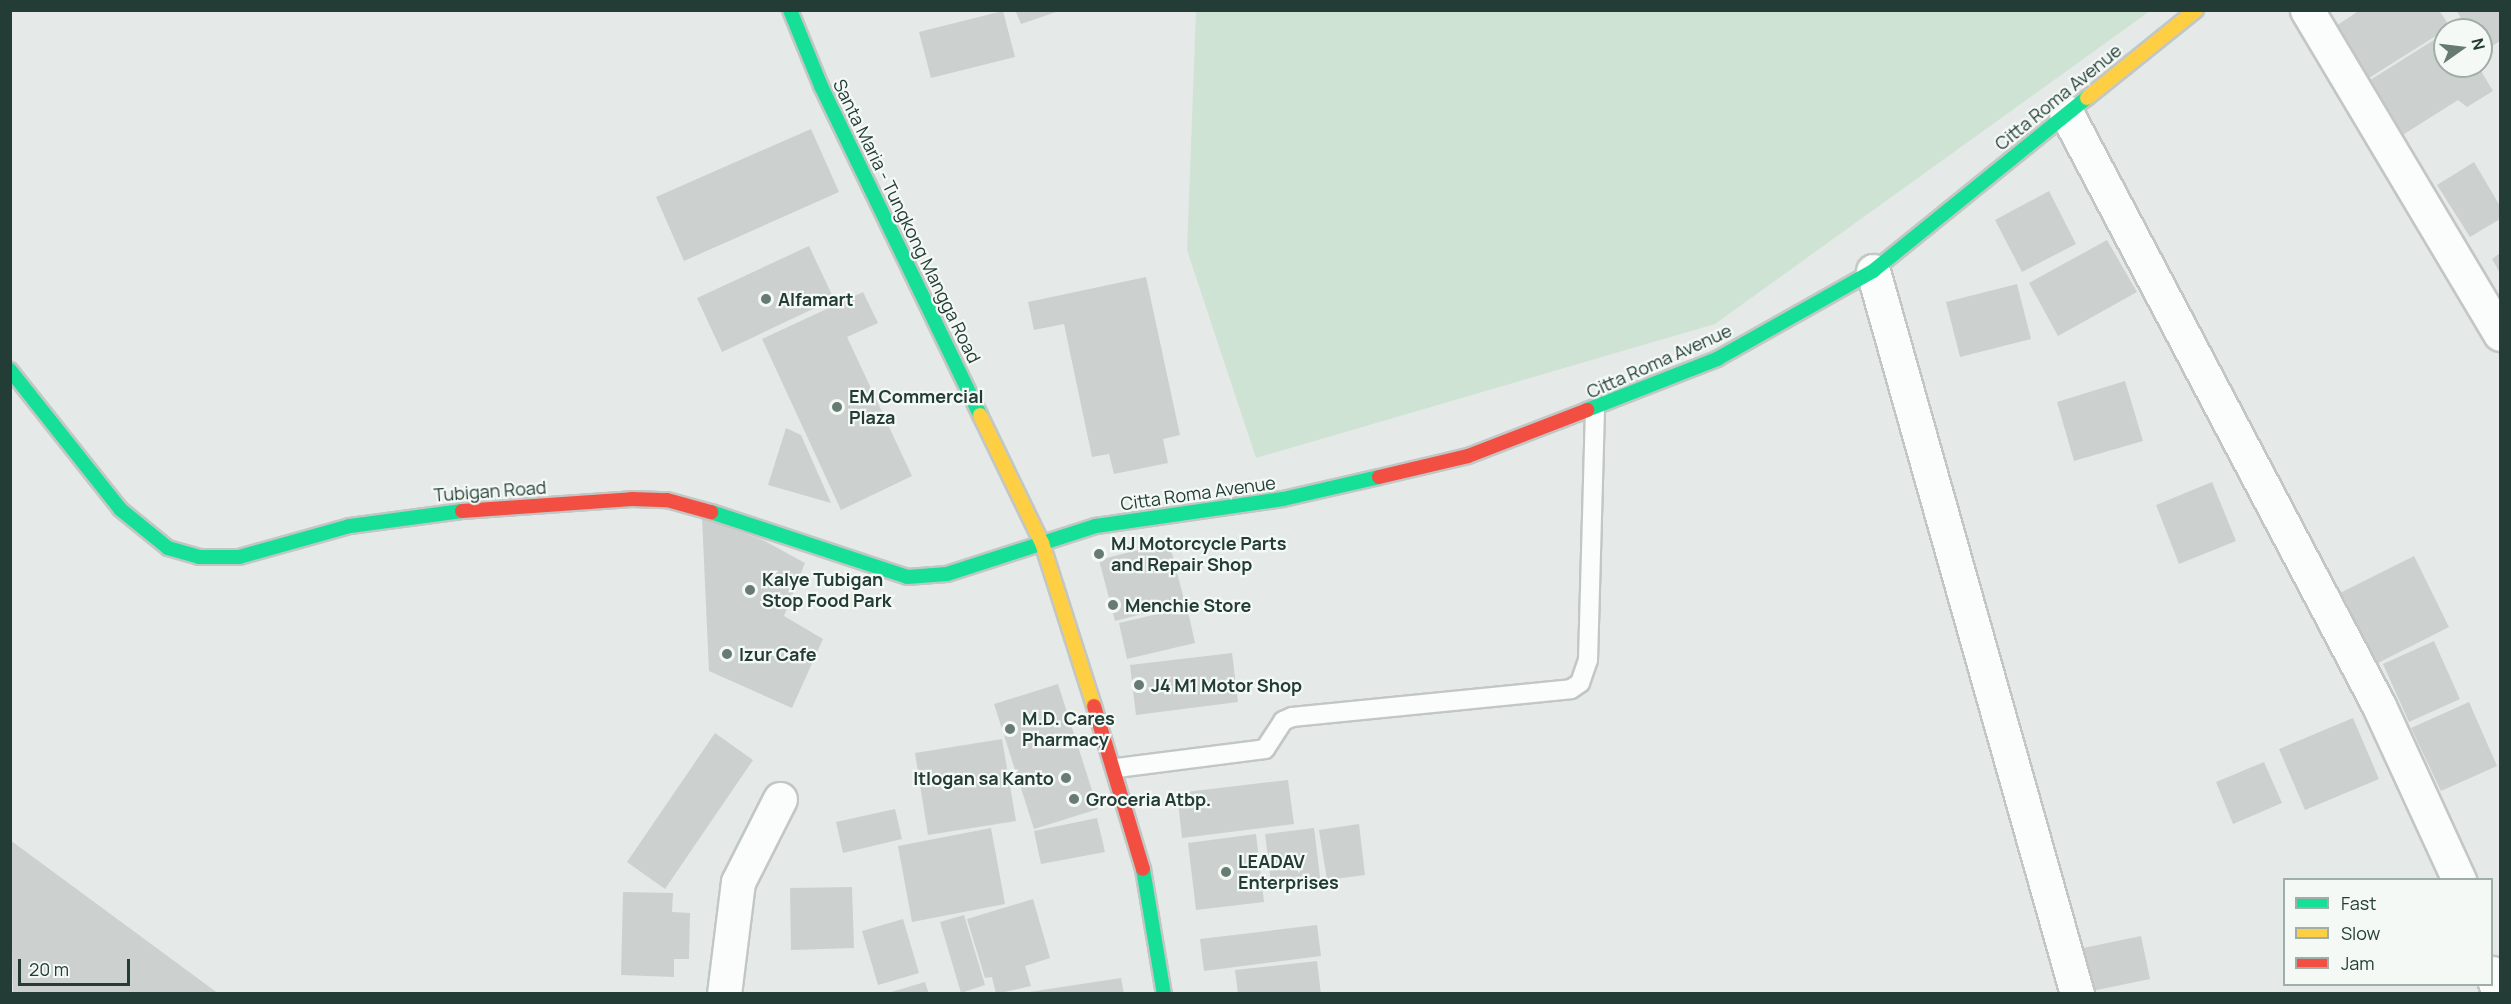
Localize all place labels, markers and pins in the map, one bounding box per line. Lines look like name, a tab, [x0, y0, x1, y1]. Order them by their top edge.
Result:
place label: Alfamart	[778, 288, 854, 310]
marker: Alfamart	[759, 292, 773, 306]
place label: EM Commercial Plaza	[849, 386, 984, 428]
marker: EM Commercial Plaza	[830, 400, 844, 414]
place label: MJ Motorcycle Parts and Repair Shop	[1111, 533, 1287, 576]
marker: MJ Motorcycle Parts and Repair Shop	[1092, 547, 1106, 561]
place label: Kalye Tubigan Stop Food Park	[762, 569, 892, 612]
marker: Kalye Tubigan Stop Food Park	[743, 583, 757, 597]
place label: Menchie Store	[1125, 594, 1251, 616]
marker: Menchie Store	[1106, 598, 1120, 612]
place label: Izur Cafe	[739, 643, 817, 665]
marker: Izur Cafe	[720, 647, 734, 661]
place label: J4 M1 Motor Shop	[1151, 674, 1302, 696]
marker: J4 M1 Motor Shop	[1132, 678, 1146, 692]
place label: M.D. Cares Pharmacy	[1022, 708, 1115, 750]
marker: M.D. Cares Pharmacy	[1003, 722, 1017, 736]
place label: Itlogan sa Kanto	[913, 767, 1054, 789]
marker: Itlogan sa Kanto	[1059, 771, 1073, 785]
place label: Groceria Atbp.	[1086, 788, 1211, 810]
marker: Groceria Atbp.	[1067, 792, 1081, 806]
place label: LEADAV Enterprises	[1238, 851, 1339, 894]
marker: LEADAV Enterprises	[1219, 865, 1233, 879]

